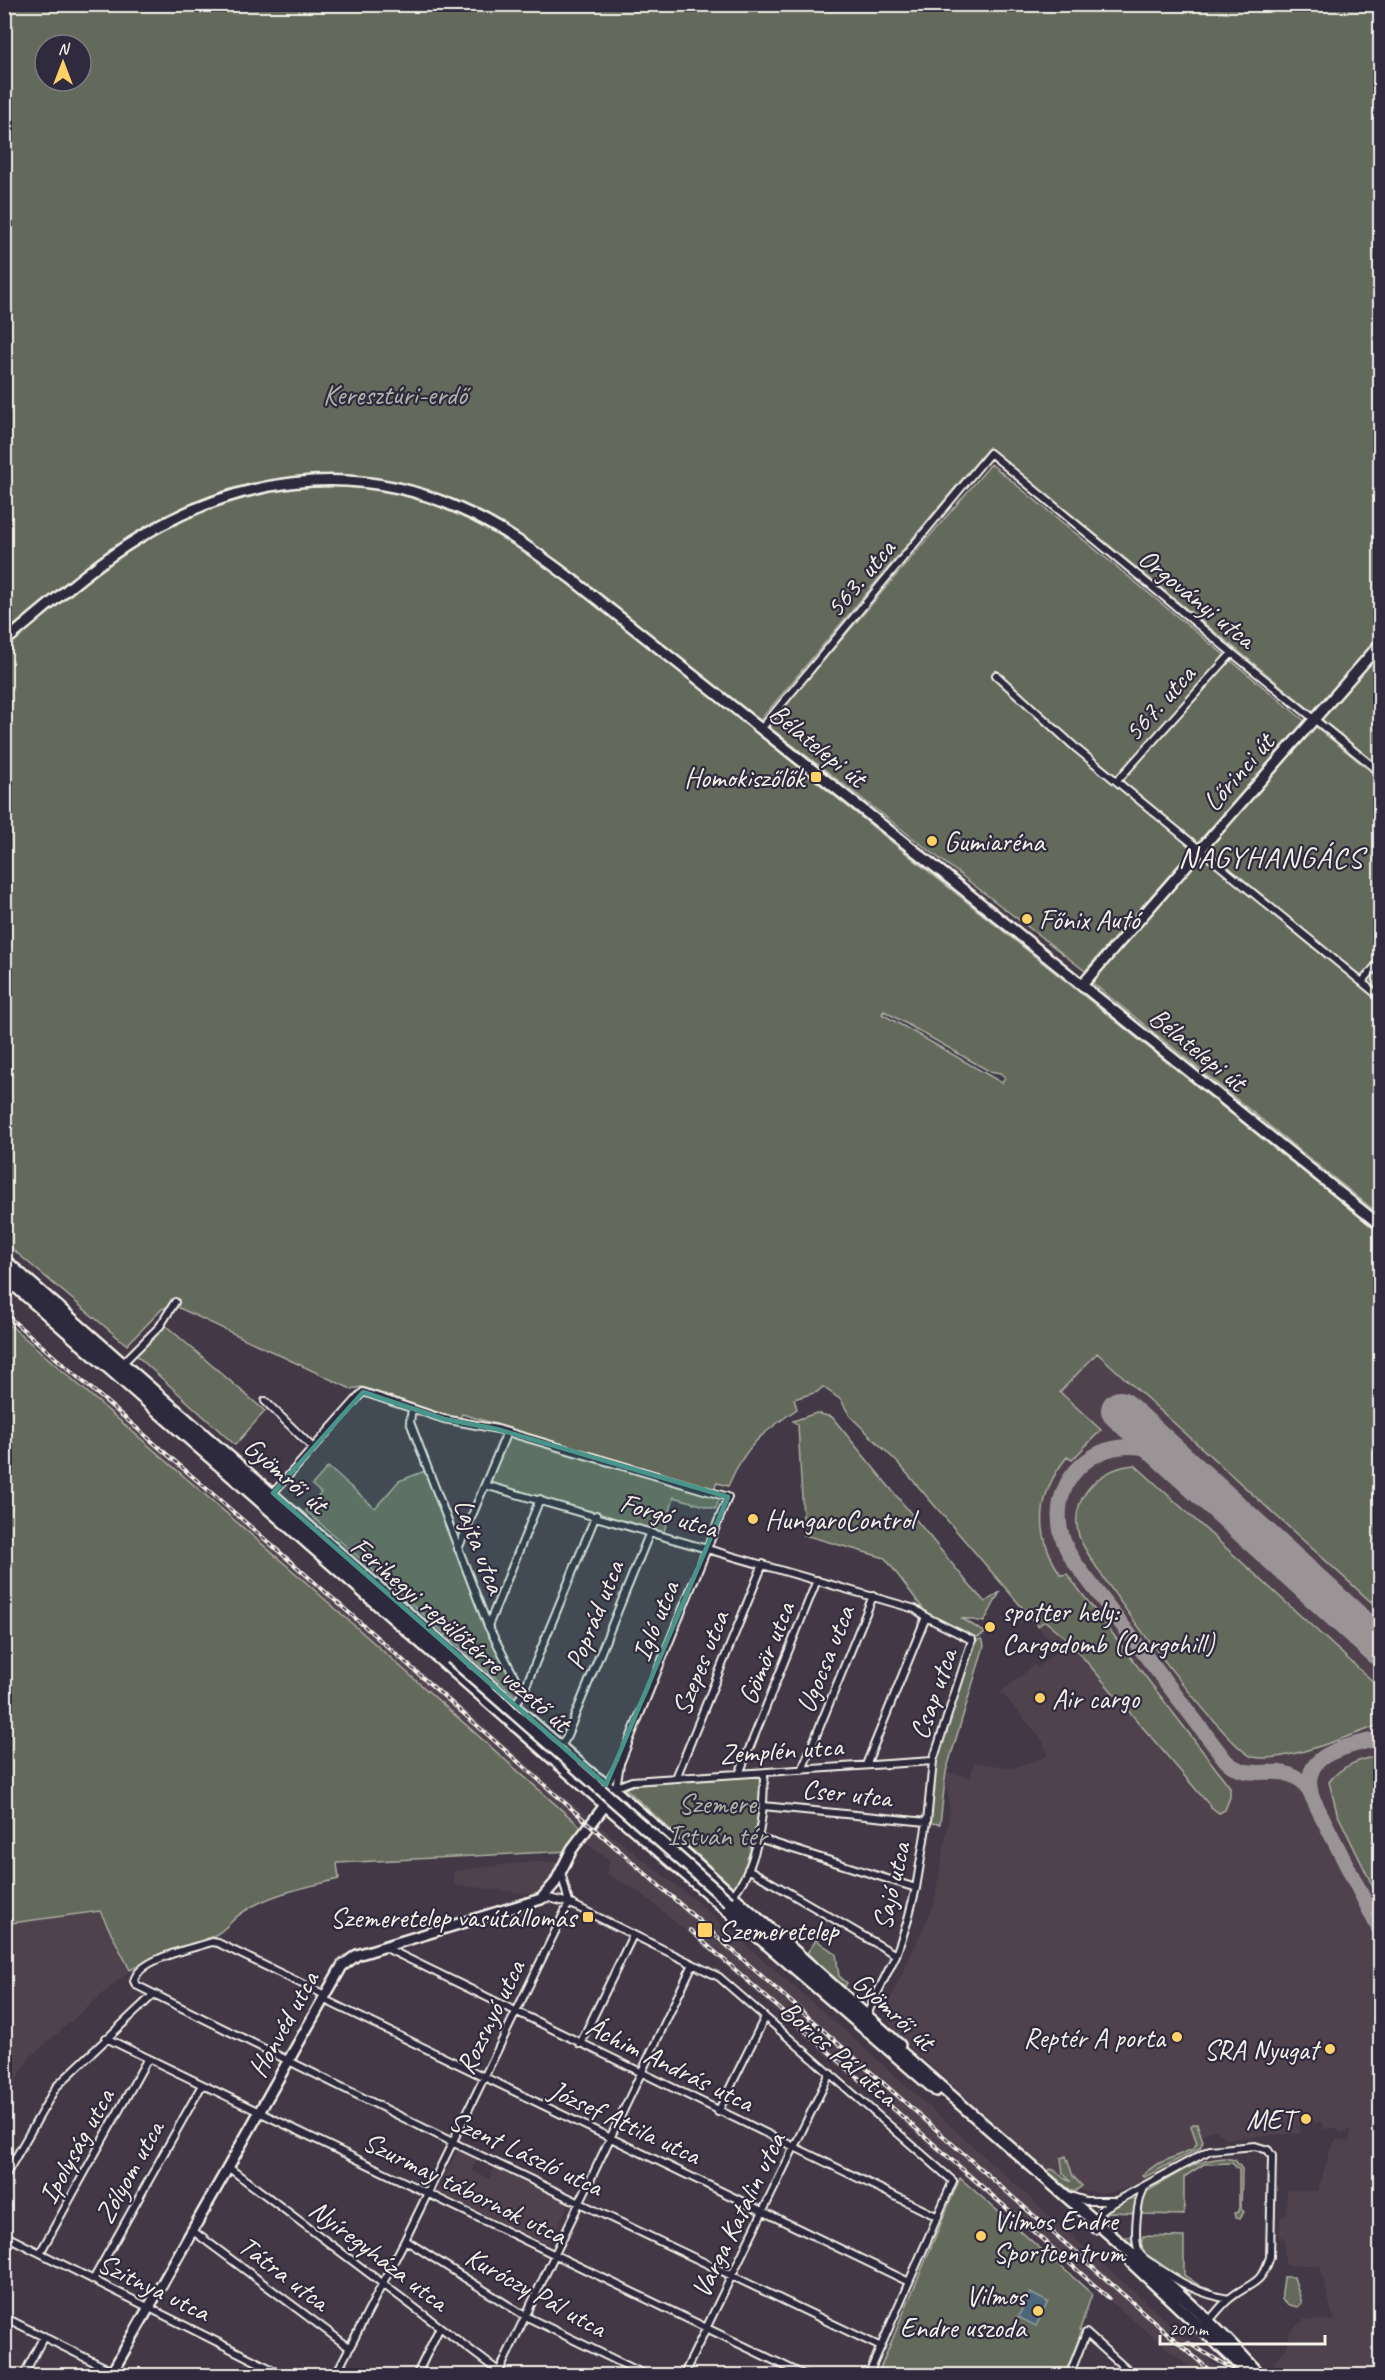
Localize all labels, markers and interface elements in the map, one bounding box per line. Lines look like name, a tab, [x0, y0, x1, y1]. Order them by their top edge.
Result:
north arrow	[33, 33, 93, 93]
text: N	[58, 39, 71, 59]
park label: Keresztúri-erdő	[323, 377, 471, 412]
street label: 563. utca	[817, 531, 904, 624]
street label: Orgoványi utca	[1131, 540, 1265, 657]
street label: 567. utca	[1116, 656, 1204, 748]
street label: Bélatelepi út	[762, 695, 876, 797]
street label: Lőrinci út	[1195, 724, 1283, 818]
place label: Homokiszőlők	[684, 760, 807, 795]
marker: Homokiszőlők	[809, 770, 823, 784]
place label: Gumiaréna	[944, 824, 1046, 859]
marker: Gumiaréna	[925, 834, 939, 848]
district label: NAGYHANGÁCS	[1178, 838, 1368, 876]
place label: Főnix Autó	[1039, 902, 1143, 937]
marker: Főnix Autó	[1020, 912, 1034, 926]
street label: Bélatelepi út	[1142, 999, 1256, 1101]
street label: Gyömrői út	[237, 1429, 337, 1523]
street label: Forgó utca	[616, 1484, 723, 1546]
street label: Lajta utca	[446, 1494, 515, 1600]
place label: HungaroControl	[765, 1502, 920, 1537]
marker: HungaroControl	[746, 1512, 760, 1526]
street label: Ferihegyi repülőtérre vezető út	[343, 1529, 581, 1741]
street label: Poprád utca	[556, 1554, 632, 1674]
street label: Igló utca	[623, 1574, 687, 1666]
place label: spotter hely: Cargodomb (Cargohill)	[1002, 1594, 1216, 1661]
street label: Gömör utca	[730, 1595, 803, 1709]
street label: Ugocsa utca	[788, 1599, 863, 1718]
street label: Szepes utca	[663, 1604, 737, 1720]
marker: spotter hely: Cargodomb (Cargohill)	[983, 1620, 997, 1634]
street label: Csap utca	[901, 1642, 966, 1744]
place label: Air cargo	[1052, 1681, 1141, 1716]
marker: Air cargo	[1033, 1691, 1047, 1705]
street label: Zemplén utca	[718, 1728, 846, 1772]
street label: Cser utca	[801, 1771, 896, 1815]
park label: Szemere István tér	[667, 1786, 769, 1853]
street label: Sajó utca	[864, 1837, 918, 1933]
place label: Szemeretelep vasútállomás	[330, 1900, 578, 1935]
marker: Szemeretelep vasútállomás	[581, 1910, 595, 1924]
place label: Szemeretelep	[718, 1913, 841, 1948]
marker: Szemeretelep	[696, 1921, 714, 1939]
street label: Rozsnyó utca	[447, 1953, 533, 2080]
street label: Honvéd utca	[240, 1963, 327, 2083]
street label: Gyömrői út	[845, 1964, 945, 2060]
street label: Borics Pál utca	[773, 1993, 906, 2115]
street label: Áchim András utca	[581, 2008, 761, 2120]
place label: Reptér A porta	[1023, 2020, 1167, 2055]
marker: Reptér A porta	[1170, 2030, 1184, 2044]
place label: SRA Nyugat	[1204, 2032, 1322, 2067]
marker: SRA Nyugat	[1323, 2042, 1337, 2056]
street label: József Attila utca	[542, 2071, 708, 2173]
street label: Ipolyság utca	[30, 2081, 123, 2210]
street label: Szent László utca	[444, 2102, 610, 2205]
place label: MET	[1246, 2102, 1301, 2137]
street label: Zólyom utca	[87, 2112, 173, 2229]
marker: MET	[1299, 2112, 1313, 2126]
street label: Szurmay tábornok utca	[358, 2124, 574, 2253]
street label: Varga Katalin utca	[683, 2125, 794, 2303]
street label: Nyíregyháza utca	[303, 2191, 457, 2320]
place label: Vilmos Endre Sportcentrum	[993, 2203, 1127, 2270]
street label: Tátra utca	[232, 2228, 338, 2320]
marker: Vilmos Endre Sportcentrum	[974, 2229, 988, 2243]
street label: Kuróczy Pál utca	[459, 2239, 614, 2346]
street label: Szitnya utca	[92, 2245, 217, 2330]
place label: Vilmos Endre uszoda	[900, 2278, 1028, 2345]
marker: Vilmos Endre uszoda	[1031, 2304, 1045, 2318]
scale bar	[1160, 2308, 1325, 2346]
text: 200 m	[1169, 2318, 1210, 2340]

